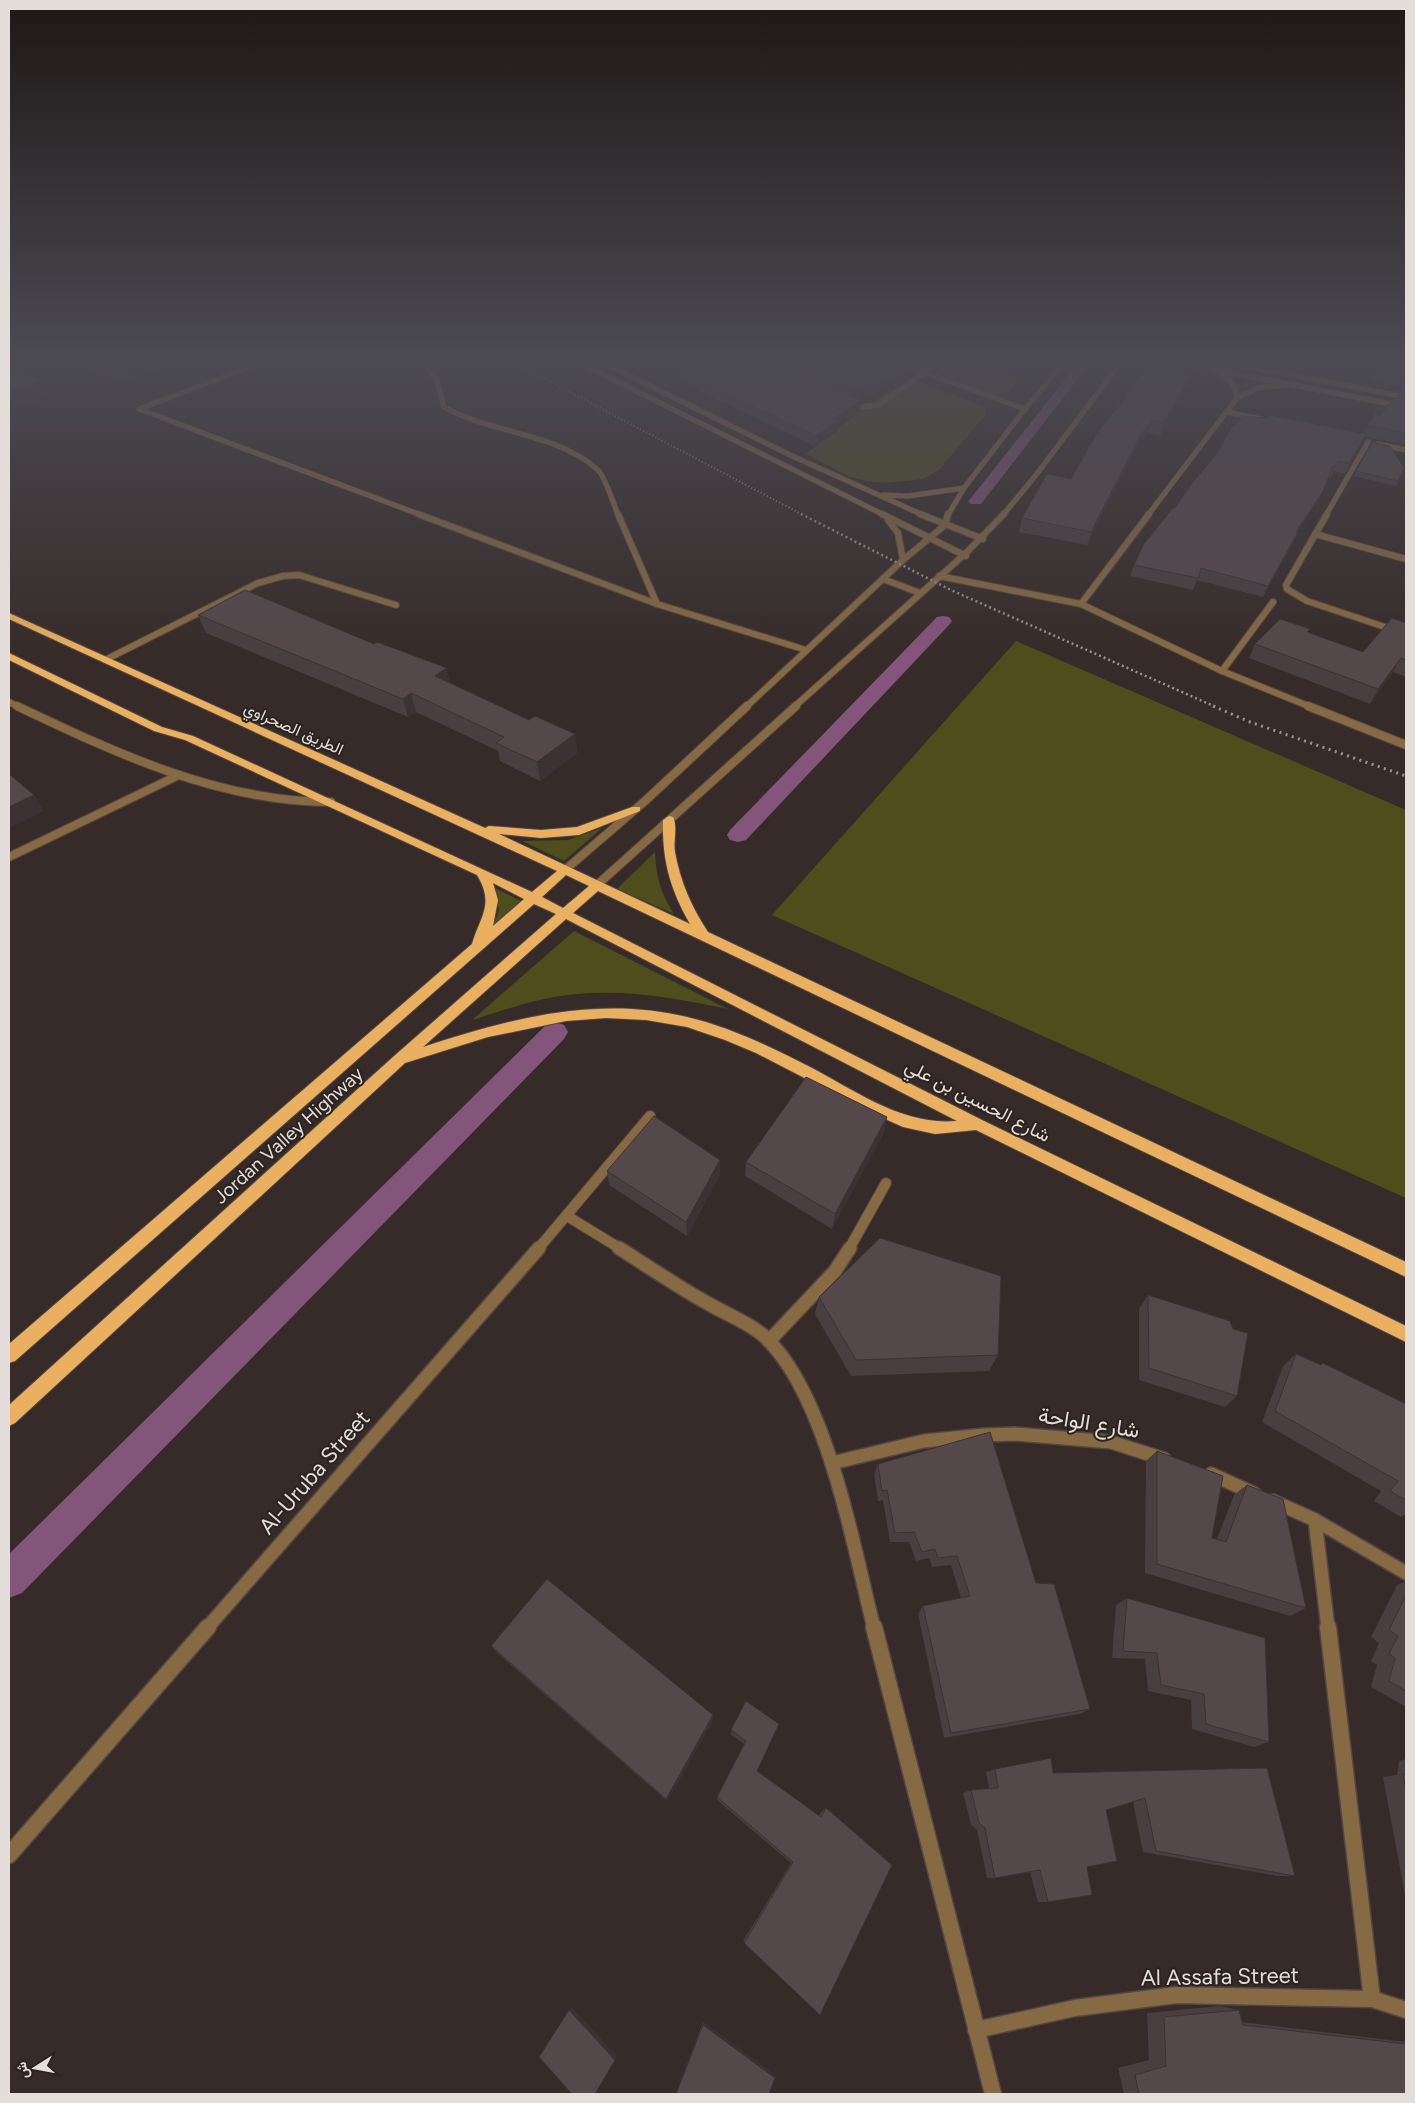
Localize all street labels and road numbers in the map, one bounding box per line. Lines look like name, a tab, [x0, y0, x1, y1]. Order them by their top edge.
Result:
street label: الطريق الصحراوي	[240, 698, 346, 762]
street label: شارع الحسين بن علي	[899, 1054, 1054, 1151]
street label: Jordan Valley Highway	[209, 1062, 368, 1209]
street label: شارع الواحة	[1036, 1401, 1141, 1445]
street label: Al-Uruba Street	[253, 1405, 376, 1540]
street label: Al Assafa Street	[1141, 1962, 1299, 1991]

